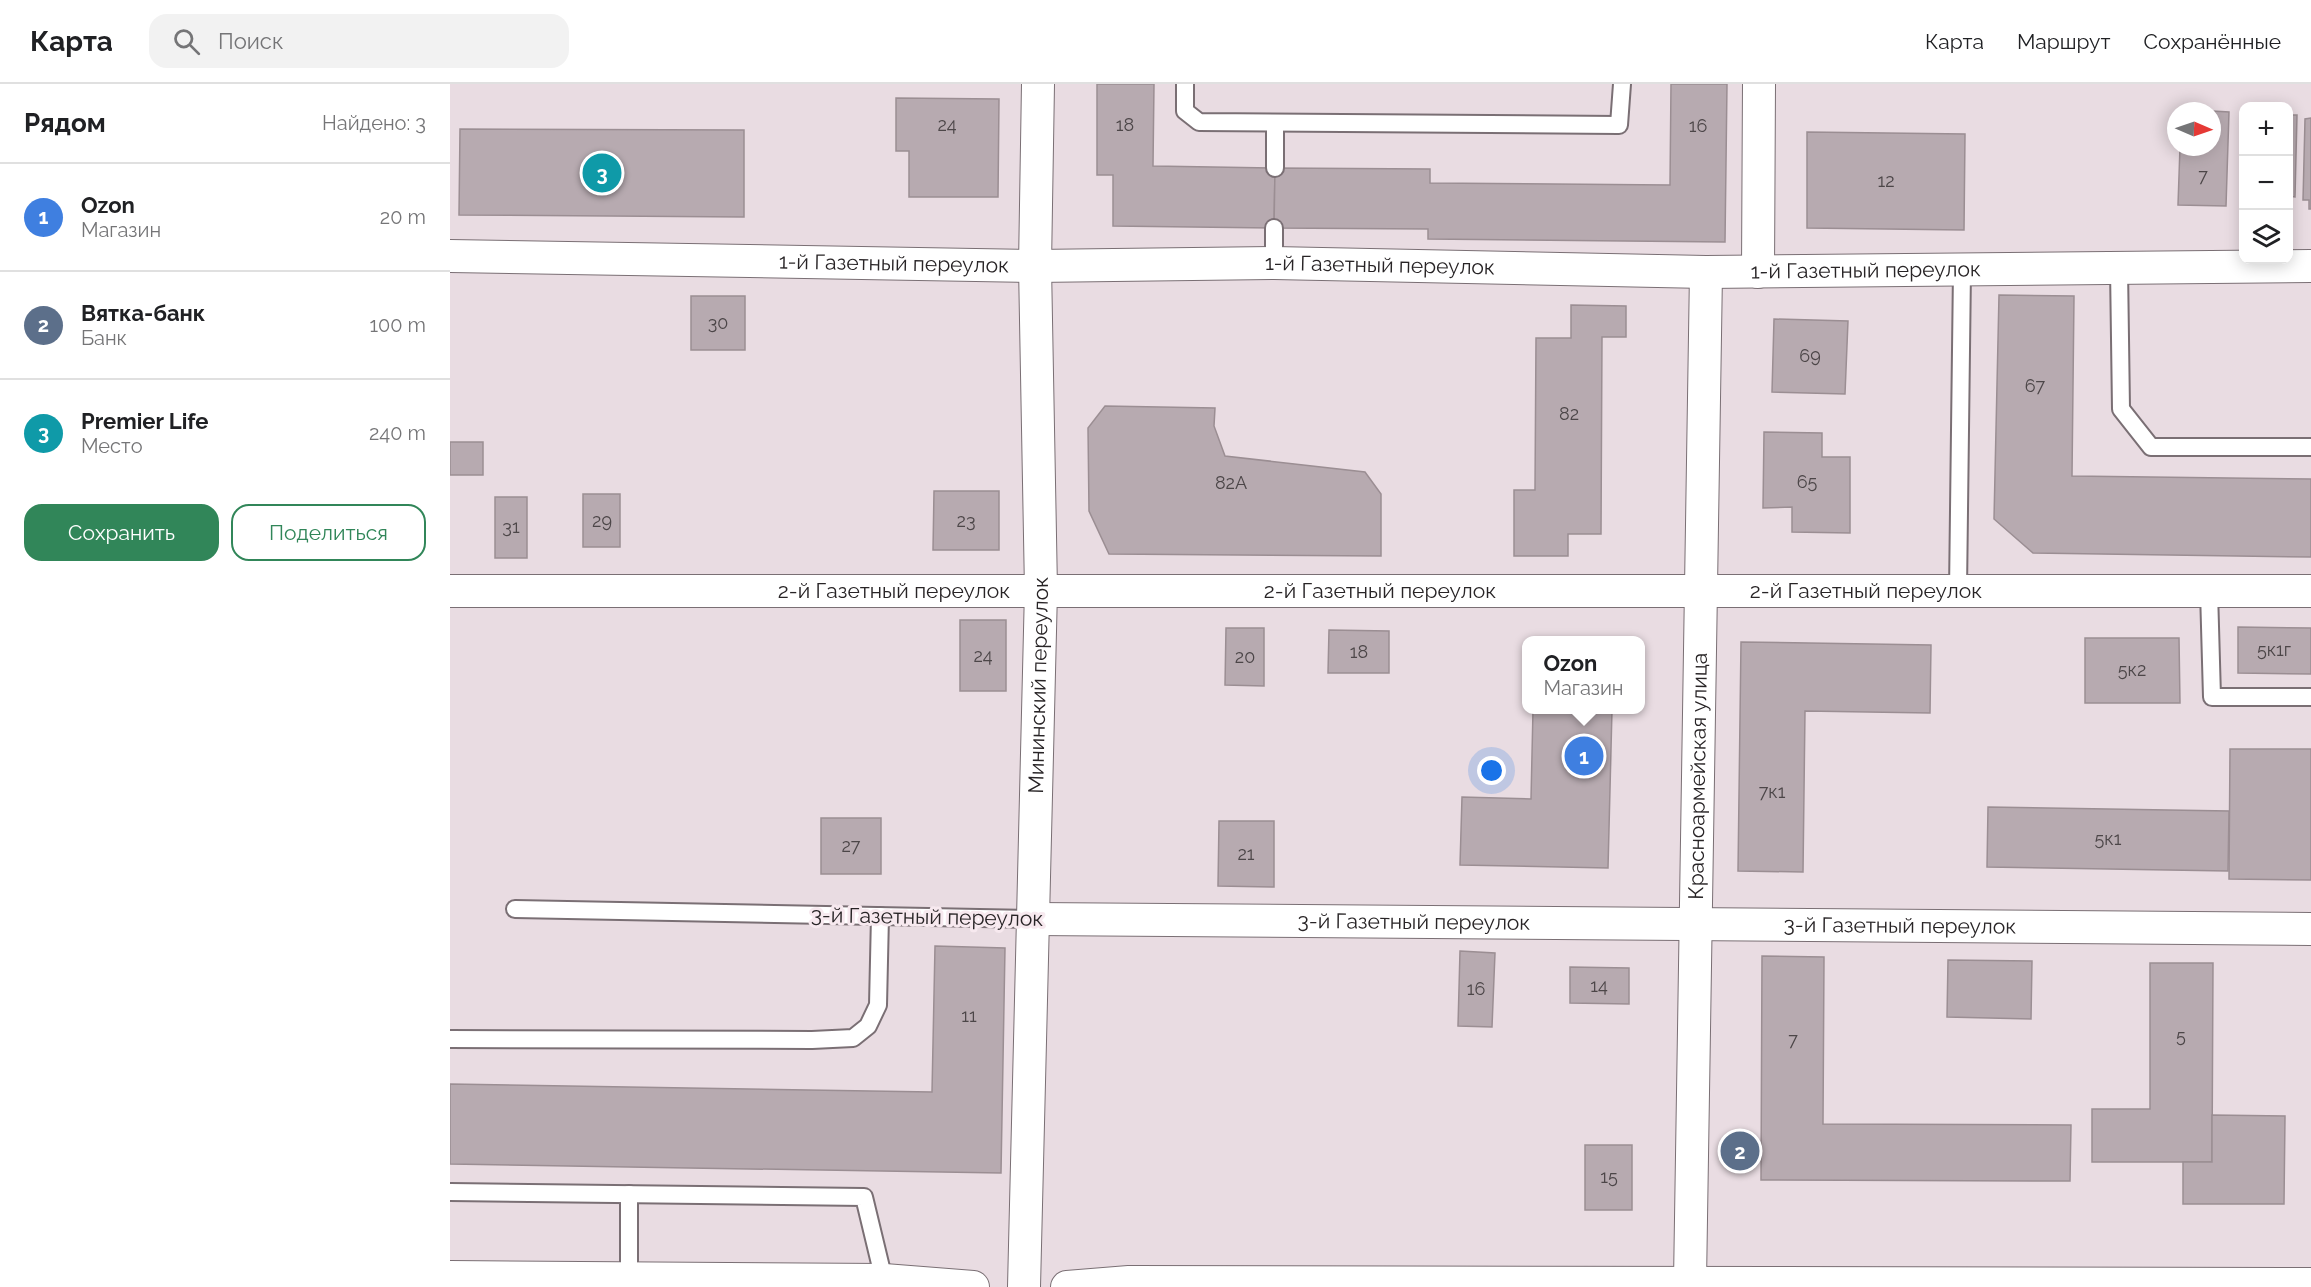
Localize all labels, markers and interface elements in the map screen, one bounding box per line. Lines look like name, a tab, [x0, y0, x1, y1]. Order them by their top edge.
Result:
search box	[149, 14, 569, 68]
text: Карта	[30, 25, 113, 58]
icon: search	[170, 25, 203, 58]
text: Поиск	[218, 28, 283, 54]
text: Карта	[1925, 29, 1984, 54]
text: Маршрут	[2017, 29, 2110, 54]
text: Сохранённые	[2143, 29, 2281, 54]
north arrow	[2167, 102, 2221, 156]
map controls	[2239, 102, 2293, 264]
button: +	[2239, 102, 2293, 156]
text: Рядом	[24, 108, 106, 138]
text: Найдено: 3	[322, 111, 426, 135]
house number: 24	[937, 114, 957, 135]
house number: 18	[1116, 114, 1134, 135]
house number: 16	[1689, 115, 1707, 136]
pin: 3	[582, 150, 622, 196]
button: −	[2239, 156, 2293, 210]
house number: 7	[2198, 165, 2208, 186]
house number: 12	[1877, 170, 1895, 191]
text: Ozon	[81, 192, 135, 218]
text: 1	[39, 205, 48, 229]
text: 20 m	[380, 205, 426, 229]
button: layers	[2239, 210, 2293, 264]
text: Магазин	[81, 218, 161, 242]
street label: 1-й Газетный переулок	[779, 249, 1009, 278]
street label: 1-й Газетный переулок	[1265, 250, 1495, 280]
street label: 1-й Газетный переулок	[1751, 256, 1981, 284]
text: Вятка-банк	[81, 300, 205, 326]
house number: 30	[708, 312, 728, 333]
text: 2	[38, 313, 49, 337]
text: 100 m	[369, 313, 426, 337]
text: Банк	[81, 326, 127, 350]
house number: 69	[1799, 345, 1821, 366]
house number: 67	[2025, 375, 2046, 396]
house number: 82	[1559, 403, 1579, 424]
text: Premier Life	[81, 408, 208, 434]
text: 3	[38, 421, 49, 445]
text: 240 m	[369, 421, 426, 445]
text: Место	[81, 434, 143, 458]
house number: 65	[1797, 471, 1818, 492]
house number: 82А	[1215, 472, 1247, 493]
button: Сохранить	[24, 504, 219, 561]
button: Поделиться	[231, 504, 426, 561]
house number: 29	[592, 510, 612, 531]
house number: 23	[957, 510, 976, 531]
house number: 31	[502, 516, 520, 537]
street label: Мининский переулок	[1023, 577, 1053, 794]
street label: 2-й Газетный переулок	[778, 578, 1010, 603]
street label: 2-й Газетный переулок	[1264, 578, 1496, 603]
street label: 2-й Газетный переулок	[1750, 578, 1982, 603]
popup	[1522, 636, 1645, 714]
house number: 5к1г	[2257, 639, 2291, 660]
house number: 18	[1350, 641, 1368, 662]
house number: 24	[973, 645, 993, 666]
house number: 20	[1235, 646, 1255, 667]
text: Ozon	[1543, 650, 1597, 676]
street label: Красноармейская улица	[1683, 652, 1712, 900]
house number: 5к2	[2118, 659, 2146, 680]
text: Магазин	[1543, 676, 1624, 700]
pin: 1	[1564, 734, 1604, 778]
your location	[1477, 756, 1506, 785]
house number: 7к1	[1759, 781, 1786, 802]
house number: 5к1	[2095, 828, 2122, 849]
house number: 27	[841, 835, 861, 856]
house number: 21	[1237, 843, 1255, 864]
street label: 3-й Газетный переулок	[811, 902, 1044, 931]
street label: 3-й Газетный переулок	[1298, 908, 1530, 935]
street label: 3-й Газетный переулок	[1784, 912, 2016, 939]
house number: 14	[1590, 975, 1608, 996]
house number: 16	[1467, 978, 1485, 999]
house number: 11	[961, 1005, 977, 1026]
house number: 5	[2176, 1025, 2186, 1046]
house number: 7	[1788, 1029, 1798, 1050]
pin: 2	[1720, 1128, 1760, 1174]
house number: 15	[1600, 1166, 1618, 1187]

